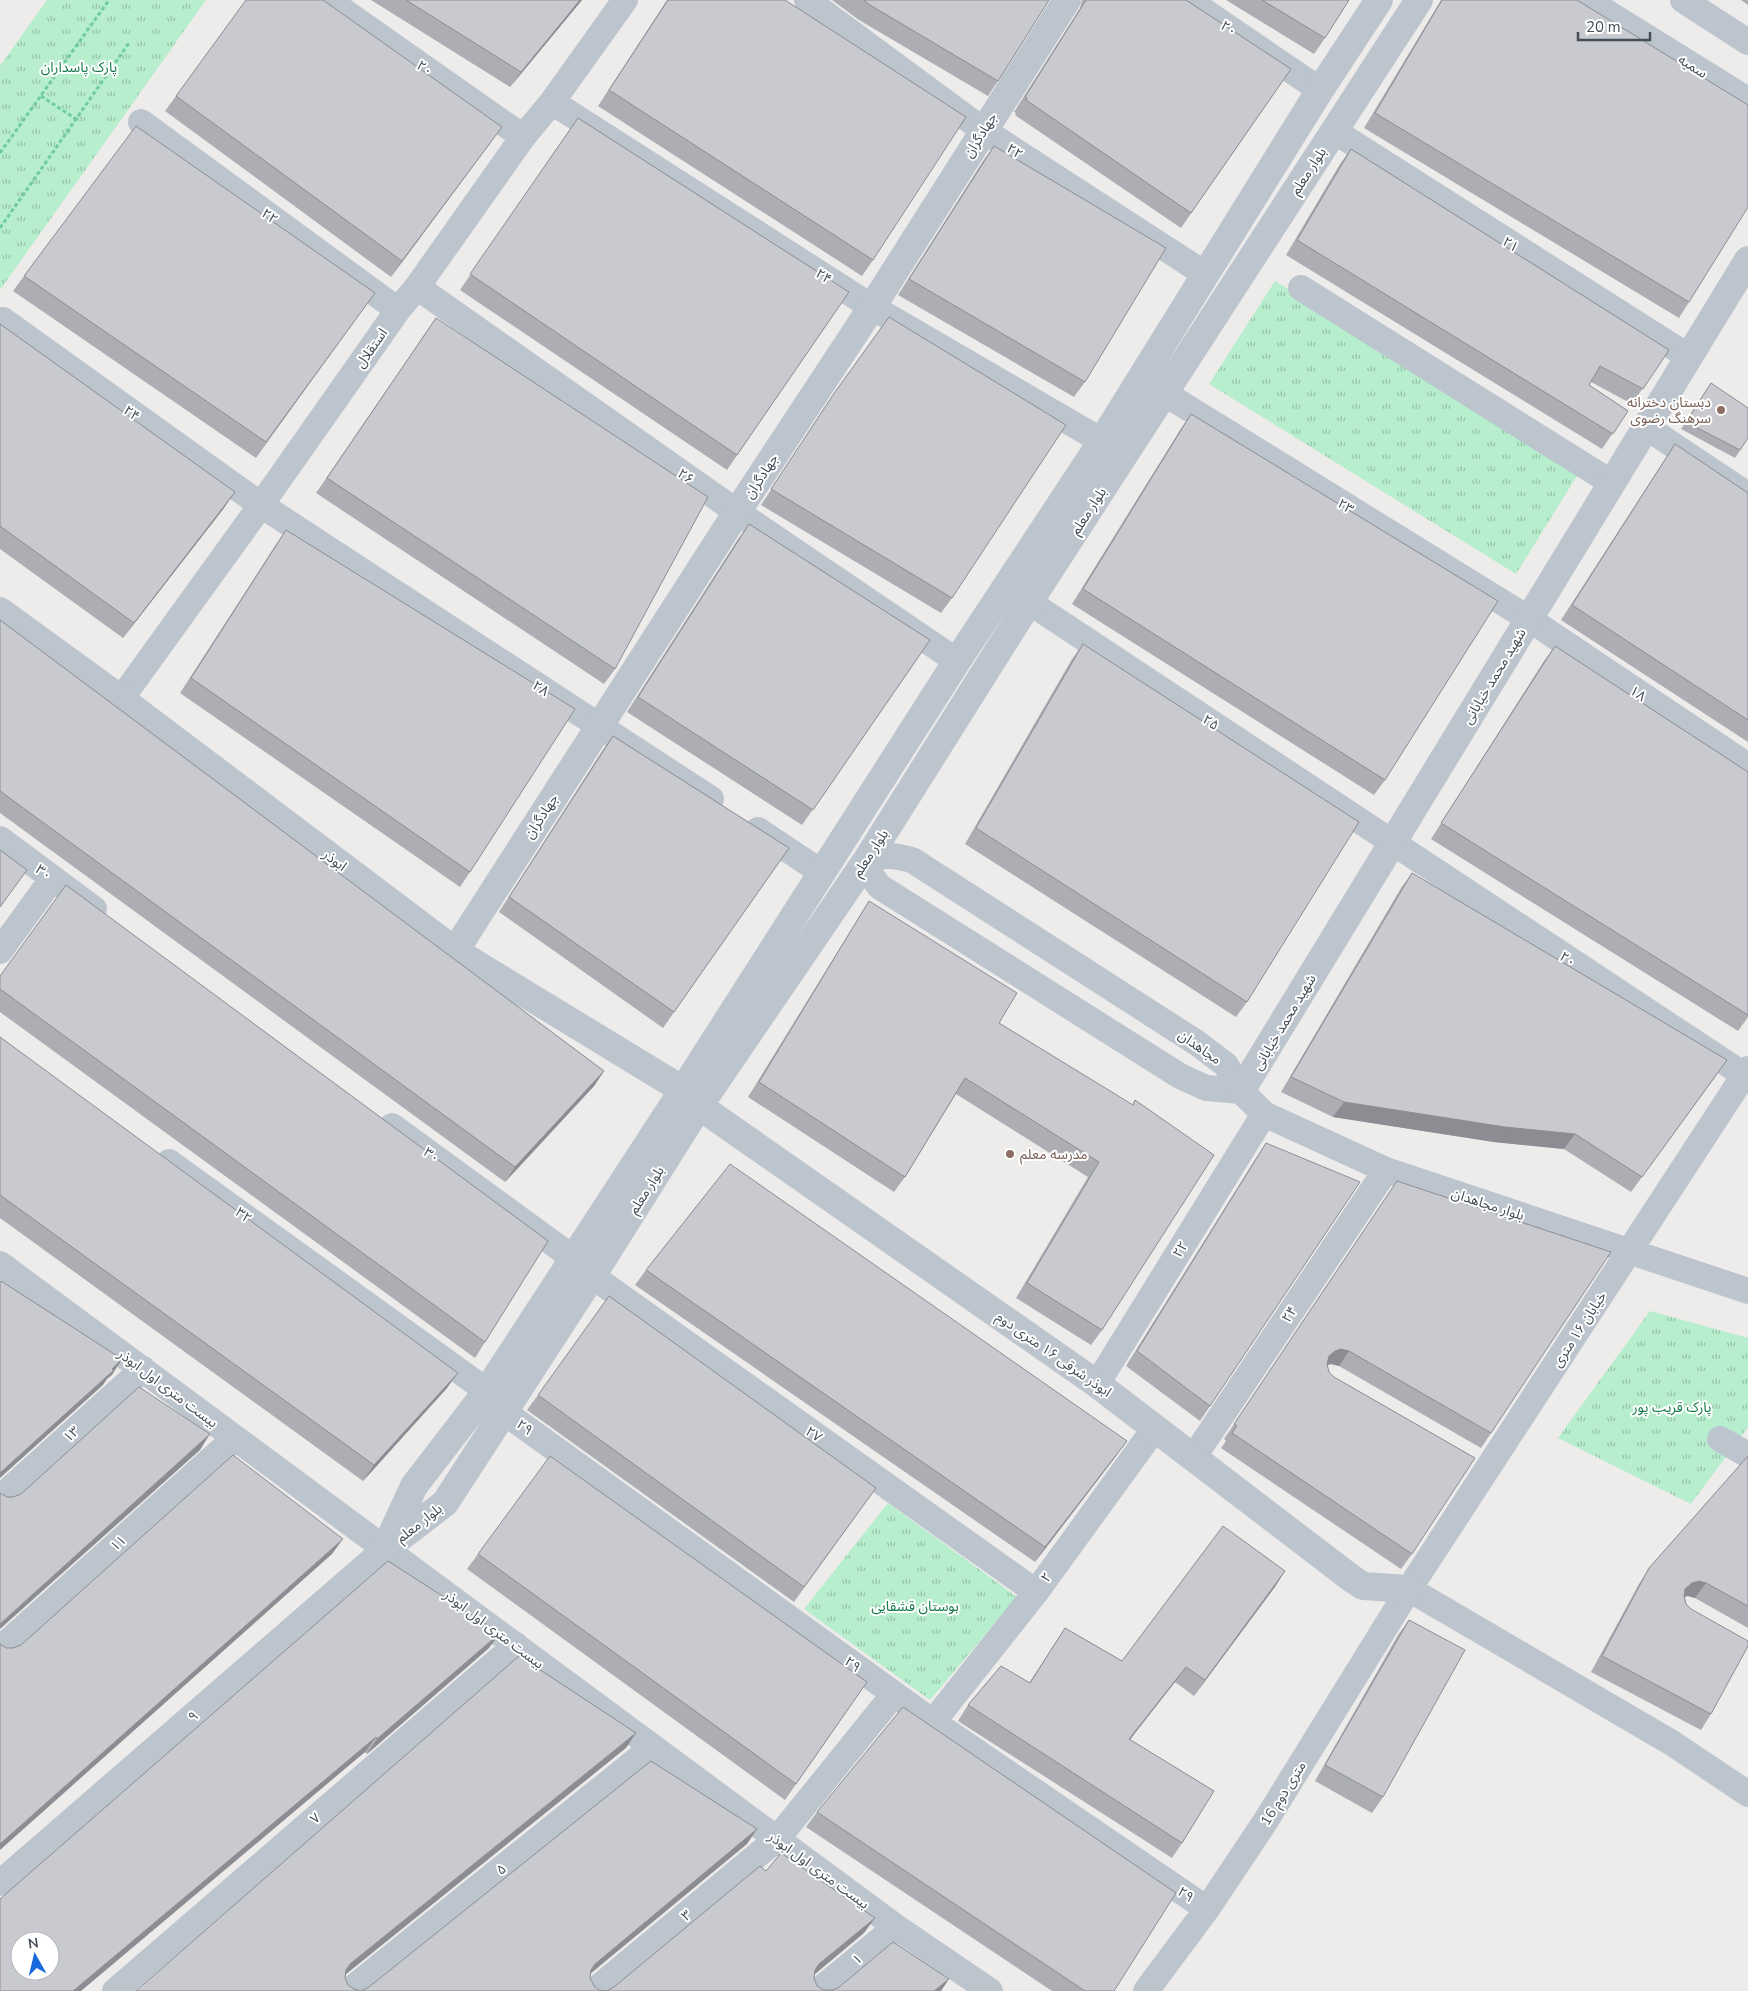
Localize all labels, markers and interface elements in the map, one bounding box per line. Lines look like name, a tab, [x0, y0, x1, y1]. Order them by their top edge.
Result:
scale bar	[1578, 10, 1650, 42]
street label: ۲۰	[1217, 16, 1241, 41]
text: 20 m	[1586, 17, 1621, 37]
street label: سمیه	[1675, 50, 1711, 83]
street label: ۲۰	[413, 56, 437, 81]
park label: پارک پاسداران	[41, 58, 117, 77]
street label: جهادگران	[959, 109, 1002, 161]
street label: ۲۲	[1003, 139, 1027, 164]
street label: بلوار معلم	[1286, 144, 1332, 199]
street label: ۲۲	[258, 204, 282, 229]
street label: ۲۱	[1499, 232, 1523, 257]
street label: ۲۴	[812, 264, 836, 289]
street label: استقلال	[351, 325, 392, 372]
place label: دبستان دخترانه سرهنگ رضوی	[1627, 393, 1711, 428]
street label: ۲۴	[120, 401, 144, 426]
marker: دبستان دخترانه سرهنگ رضوی	[1715, 404, 1727, 416]
street label: جهادگران	[740, 450, 783, 502]
street label: ۲۶	[674, 464, 698, 489]
street label: بلوار معلم	[1066, 484, 1112, 539]
street label: ۲۳	[1334, 494, 1358, 519]
street label: شهید محمد خیابانی	[1458, 625, 1531, 728]
street label: ۲۸	[529, 676, 553, 701]
street label: ۱۸	[1626, 681, 1650, 706]
street label: ۲۵	[1199, 710, 1223, 735]
street label: جهادگران	[520, 790, 563, 842]
street label: بلوار معلم	[848, 826, 894, 881]
street label: ابوذر	[318, 845, 351, 876]
street label: ۳۰	[32, 860, 56, 885]
street label: ۲۰	[1556, 947, 1580, 972]
street label: شهید محمد خیابانی	[1248, 971, 1321, 1074]
street label: مجاهدان	[1174, 1026, 1225, 1069]
street label: ۳۰	[420, 1143, 444, 1168]
place label: مدرسه معلم	[1020, 1145, 1088, 1165]
marker: مدرسه معلم	[1004, 1148, 1016, 1160]
street label: بلوار معلم	[624, 1162, 670, 1218]
street label: بلوار مجاهدان	[1449, 1184, 1527, 1225]
street label: ۳۲	[232, 1203, 256, 1228]
street label: ۲۲	[1168, 1237, 1193, 1261]
street label: خیابان ۱۶ متری	[1548, 1288, 1611, 1371]
street label: ۲۴	[1277, 1302, 1302, 1326]
street label: ابوذر شرقی ۱۶ متری دوم	[992, 1307, 1115, 1402]
street label: بیست متری اول ابوذر	[113, 1344, 222, 1432]
park label: پارک قریب پور	[1631, 1398, 1712, 1417]
street label: ۲۹	[513, 1415, 537, 1440]
street label: ۱۳	[59, 1422, 84, 1447]
street label: ۲۷	[802, 1422, 826, 1447]
street label: بلوار معلم	[392, 1499, 447, 1548]
street label: ۱۱	[106, 1531, 131, 1556]
street label: ۲	[1036, 1568, 1056, 1586]
street label: بیست متری اول ابوذر	[439, 1585, 548, 1673]
park label: بوستان قشقایی	[871, 1597, 959, 1616]
street label: ۲۹	[841, 1652, 865, 1677]
street label: ۹	[184, 1707, 203, 1726]
street label: 16 متری دوم	[1256, 1757, 1312, 1830]
street label: ۷	[306, 1809, 325, 1828]
street label: بیست متری اول ابوذر	[764, 1827, 873, 1914]
street label: ۵	[492, 1859, 510, 1879]
street label: ۲۹	[1174, 1882, 1198, 1907]
street label: ۳	[677, 1906, 695, 1925]
north arrow	[10, 1931, 60, 1981]
text: N	[27, 1933, 40, 1954]
street label: ۱	[848, 1949, 866, 1969]

